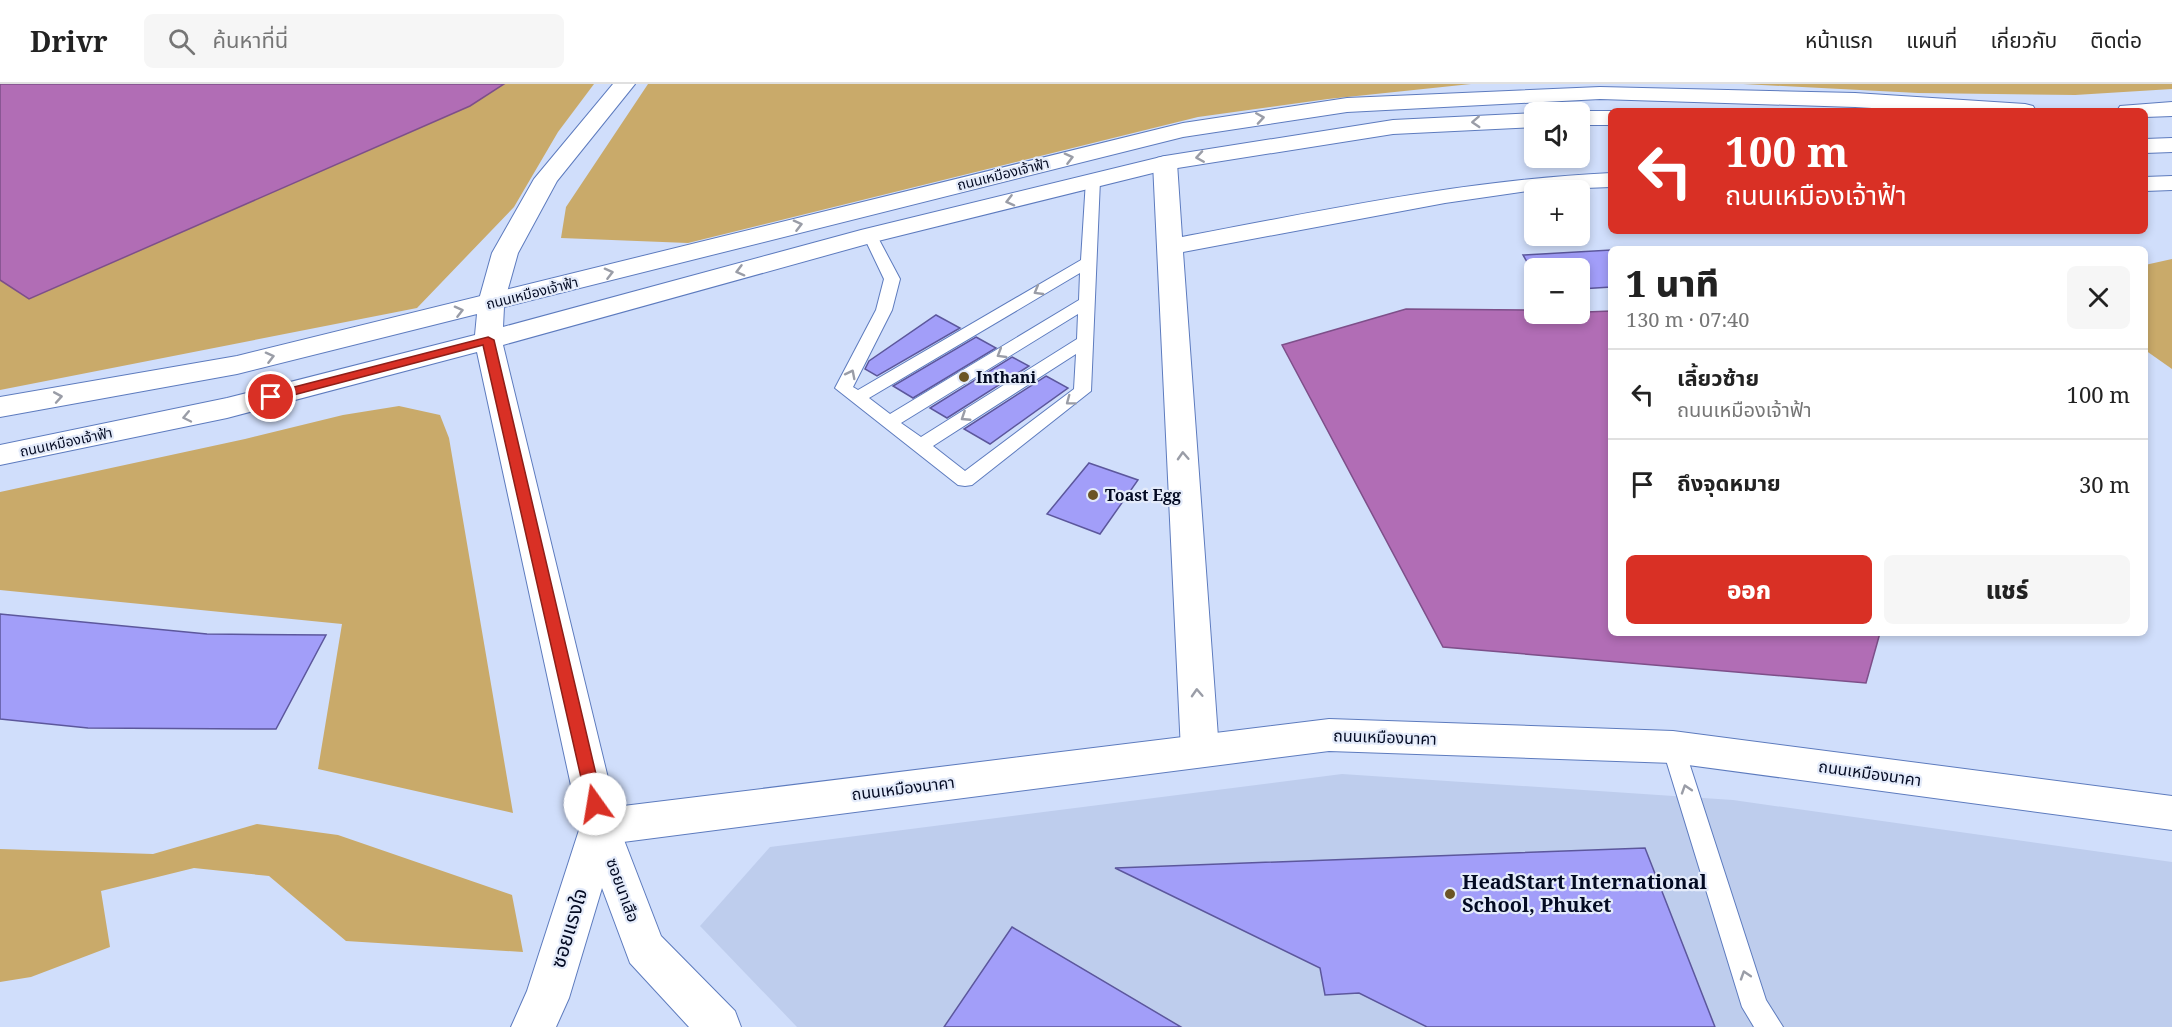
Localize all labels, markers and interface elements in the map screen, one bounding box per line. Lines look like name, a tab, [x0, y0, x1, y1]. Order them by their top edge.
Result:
search box	[144, 14, 564, 68]
text: Drivr	[30, 22, 108, 60]
text: ค้นหาที่นี่	[213, 24, 288, 54]
icon: search	[165, 25, 198, 58]
text: หน้าแรก	[1805, 26, 1873, 54]
text: แผนที่	[1906, 26, 1957, 54]
text: เกี่ยวกับ	[1990, 26, 2057, 54]
text: ติดต่อ	[2090, 26, 2142, 54]
map controls	[1524, 102, 1590, 324]
button: sound	[1524, 102, 1590, 168]
one-way arrow	[1255, 113, 1264, 125]
one-way arrow	[1472, 116, 1481, 129]
text: 100 m	[1725, 122, 1849, 179]
icon: left	[1626, 132, 1704, 210]
one-way arrow	[1195, 150, 1205, 163]
one-way arrow	[1064, 152, 1074, 165]
street label: ถนนเหมืองเจ้าฟ้า	[955, 153, 1051, 194]
text: ถนนเหมืองเจ้าฟ้า	[1725, 176, 1907, 213]
button: +	[1524, 180, 1590, 246]
one-way arrow	[1005, 193, 1015, 206]
one-way arrow	[793, 219, 803, 232]
button: −	[1524, 258, 1590, 324]
text: 1 นาที	[1626, 259, 1719, 308]
one-way arrow	[735, 264, 746, 276]
button: close	[2067, 266, 2130, 329]
one-way arrow	[603, 268, 614, 280]
street label: ถนนเหมืองเจ้าฟ้า	[484, 272, 580, 313]
one-way arrow	[1034, 284, 1045, 296]
one-way arrow	[454, 305, 464, 318]
text: 130 m · 07:40	[1626, 306, 1749, 333]
one-way arrow	[997, 347, 1007, 359]
one-way arrow	[265, 352, 275, 365]
text: เลี้ยวซ้าย	[1677, 362, 1759, 392]
place label: Inthani	[976, 366, 1037, 388]
one-way arrow	[844, 369, 855, 380]
marker: Inthani	[957, 370, 971, 384]
pin	[245, 371, 296, 422]
icon: left	[1626, 378, 1659, 411]
text: 100 m	[2067, 379, 2130, 409]
icon: arrive	[254, 380, 287, 413]
one-way arrow	[52, 391, 62, 404]
one-way arrow	[1065, 393, 1076, 404]
text: ถนนเหมืองเจ้าฟ้า	[1677, 396, 1812, 423]
one-way arrow	[182, 410, 192, 423]
one-way arrow	[961, 410, 971, 422]
street label: ถนนเหมืองเจ้าฟ้า	[18, 422, 114, 461]
one-way arrow	[1176, 451, 1189, 460]
text: ถึงจุดหมาย	[1677, 467, 1781, 497]
icon: arrive	[1626, 468, 1659, 501]
text: 30 m	[2079, 469, 2130, 499]
place label: Toast Egg	[1105, 484, 1181, 506]
marker: Toast Egg	[1086, 488, 1100, 502]
button: ออก	[1626, 555, 1872, 624]
button: แชร์	[1884, 555, 2130, 624]
one-way arrow	[1190, 688, 1203, 697]
street label: ถนนเหมืองนาคา	[1333, 724, 1437, 750]
street label: ถนนเหมืองนาคา	[1817, 755, 1923, 791]
street label: ถนนเหมืองนาคา	[850, 771, 956, 805]
position arrow	[563, 772, 627, 836]
one-way arrow	[1681, 784, 1693, 795]
street label: ซอยนาเสือ	[601, 855, 645, 925]
place label: HeadStart International School, Phuket	[1462, 868, 1707, 918]
street label: ซอยแรงใจ	[544, 885, 593, 971]
marker: HeadStart International School, Phuket	[1443, 887, 1457, 901]
one-way arrow	[1740, 970, 1752, 981]

